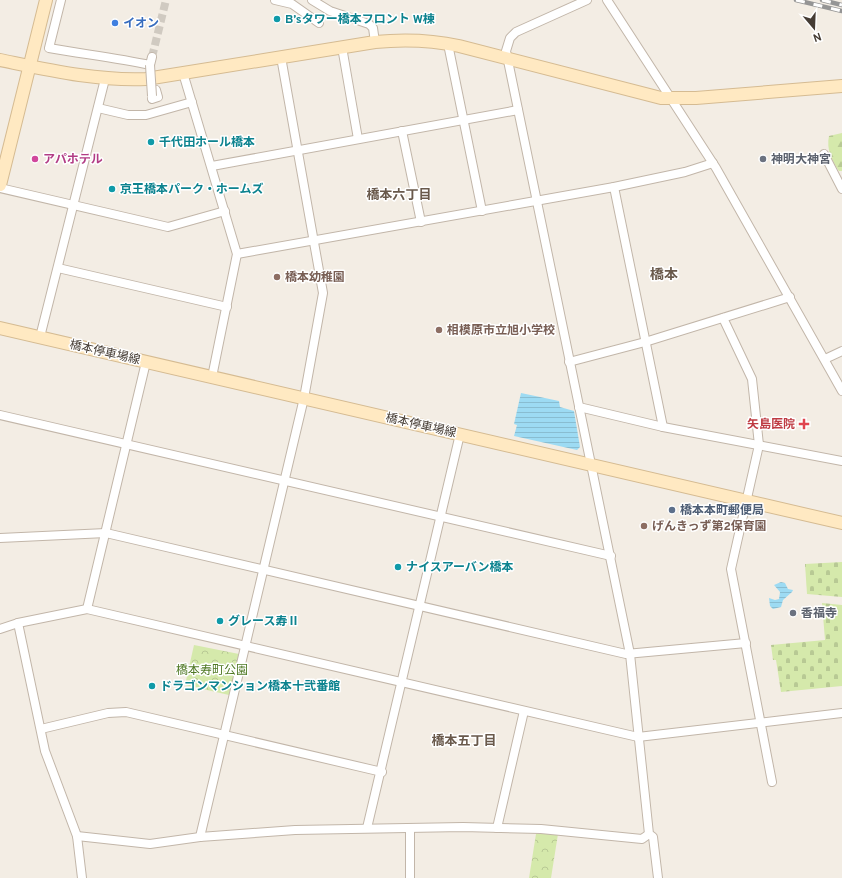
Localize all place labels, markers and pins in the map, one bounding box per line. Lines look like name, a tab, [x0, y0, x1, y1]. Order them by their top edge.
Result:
place label: B’sタワー橋本フロント W棟	[285, 12, 435, 28]
marker: B’sタワー橋本フロント W棟	[272, 14, 282, 24]
place label: イオン	[123, 16, 159, 32]
marker: イオン	[110, 18, 120, 28]
place label: 千代田ホール橋本	[159, 135, 255, 151]
marker: 千代田ホール橋本	[146, 137, 156, 147]
place label: アパホテル	[43, 152, 103, 168]
place label: 神明大神宮	[771, 152, 831, 168]
marker: アパホテル	[30, 154, 40, 164]
marker: 神明大神宮	[758, 154, 768, 164]
place label: 京王橋本パーク・ホームズ	[120, 182, 263, 198]
marker: 京王橋本パーク・ホームズ	[107, 184, 117, 194]
place label: 橋本幼稚園	[285, 270, 345, 286]
marker: 橋本幼稚園	[272, 272, 282, 282]
place label: 相模原市立旭小学校	[447, 323, 555, 339]
marker: 相模原市立旭小学校	[434, 325, 444, 335]
place label: 矢島医院	[747, 417, 795, 433]
marker: 矢島医院	[798, 418, 810, 430]
place label: 橋本本町郵便局	[680, 503, 764, 519]
marker: 橋本本町郵便局	[667, 505, 677, 515]
place label: げんきっず第2保育園	[652, 519, 767, 535]
marker: げんきっず第2保育園	[639, 521, 649, 531]
place label: ナイスアーバン橋本	[406, 560, 513, 576]
marker: ナイスアーバン橋本	[393, 562, 403, 572]
place label: 香福寺	[801, 606, 837, 622]
marker: 香福寺	[788, 608, 798, 618]
place label: グレース寿Ⅱ	[228, 614, 299, 630]
marker: グレース寿Ⅱ	[215, 616, 225, 626]
place label: ドラゴンマンション橋本十弐番館	[160, 679, 340, 695]
marker: ドラゴンマンション橋本十弐番館	[147, 681, 157, 691]

